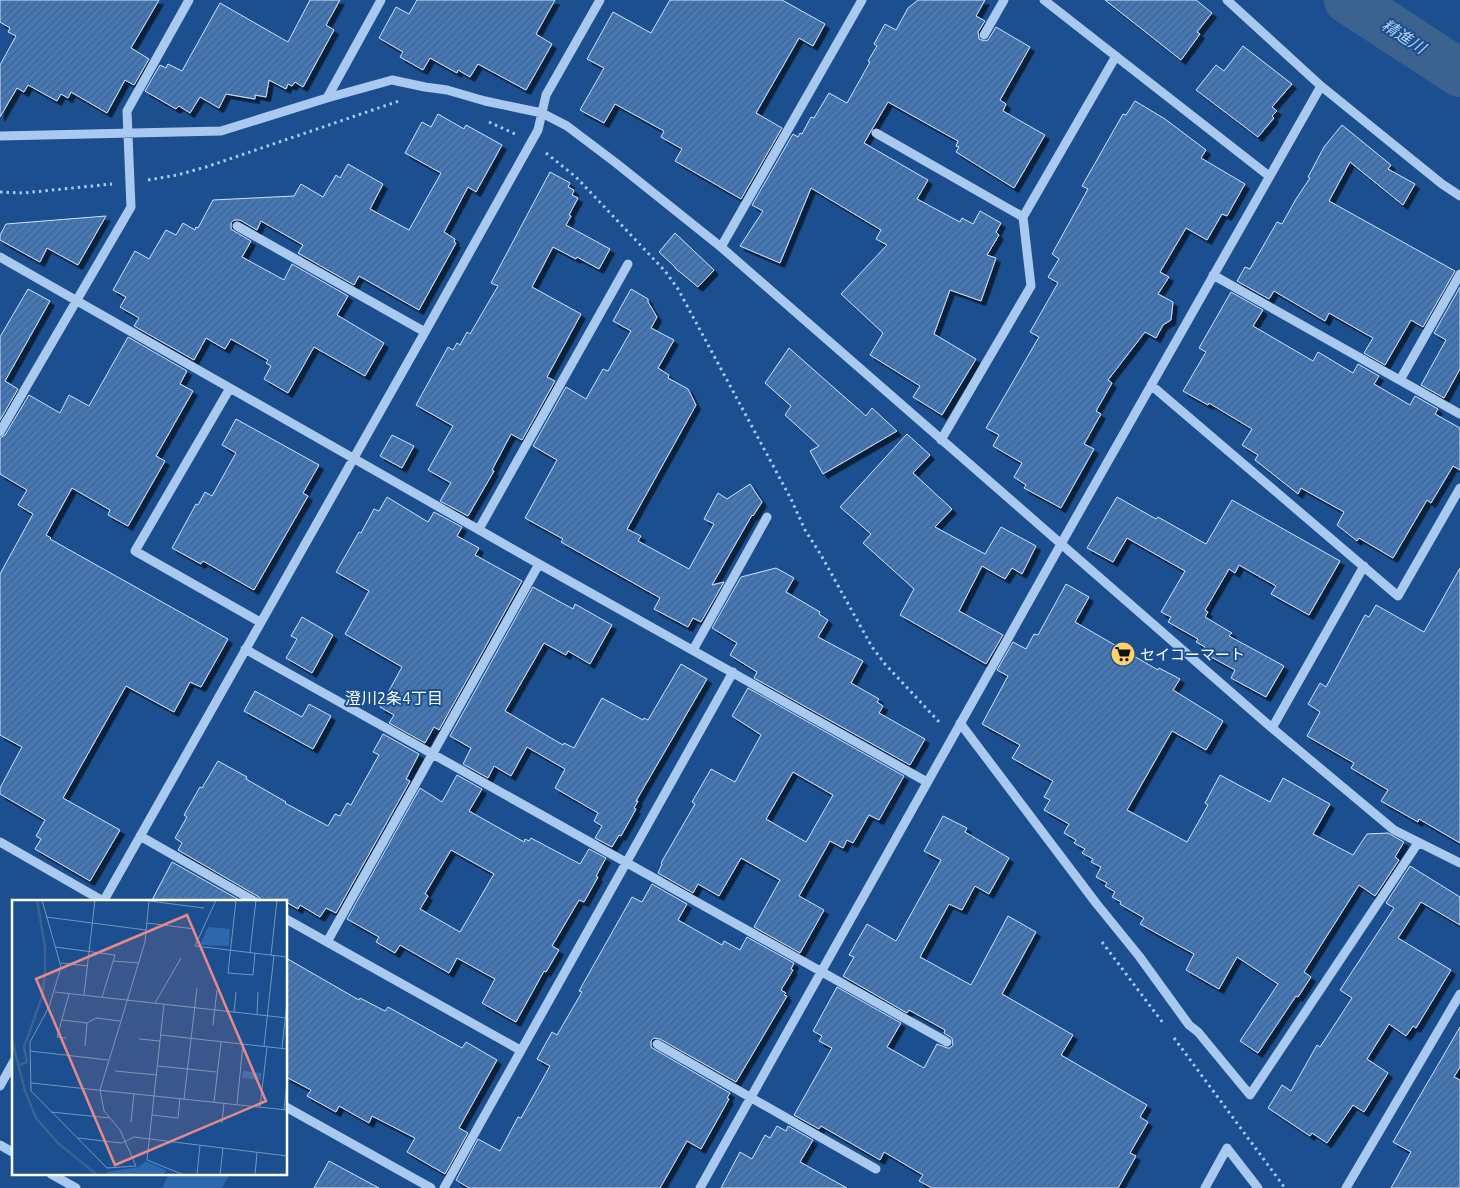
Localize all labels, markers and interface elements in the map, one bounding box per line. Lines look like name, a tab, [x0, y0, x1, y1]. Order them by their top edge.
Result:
water label: 精進川	[1379, 15, 1431, 58]
supermarket icon: セイコーマート	[1110, 641, 1136, 667]
place label: セイコーマート	[1140, 646, 1245, 663]
district label: 澄川2条4丁目	[345, 689, 443, 707]
inset map	[12, 900, 288, 1176]

